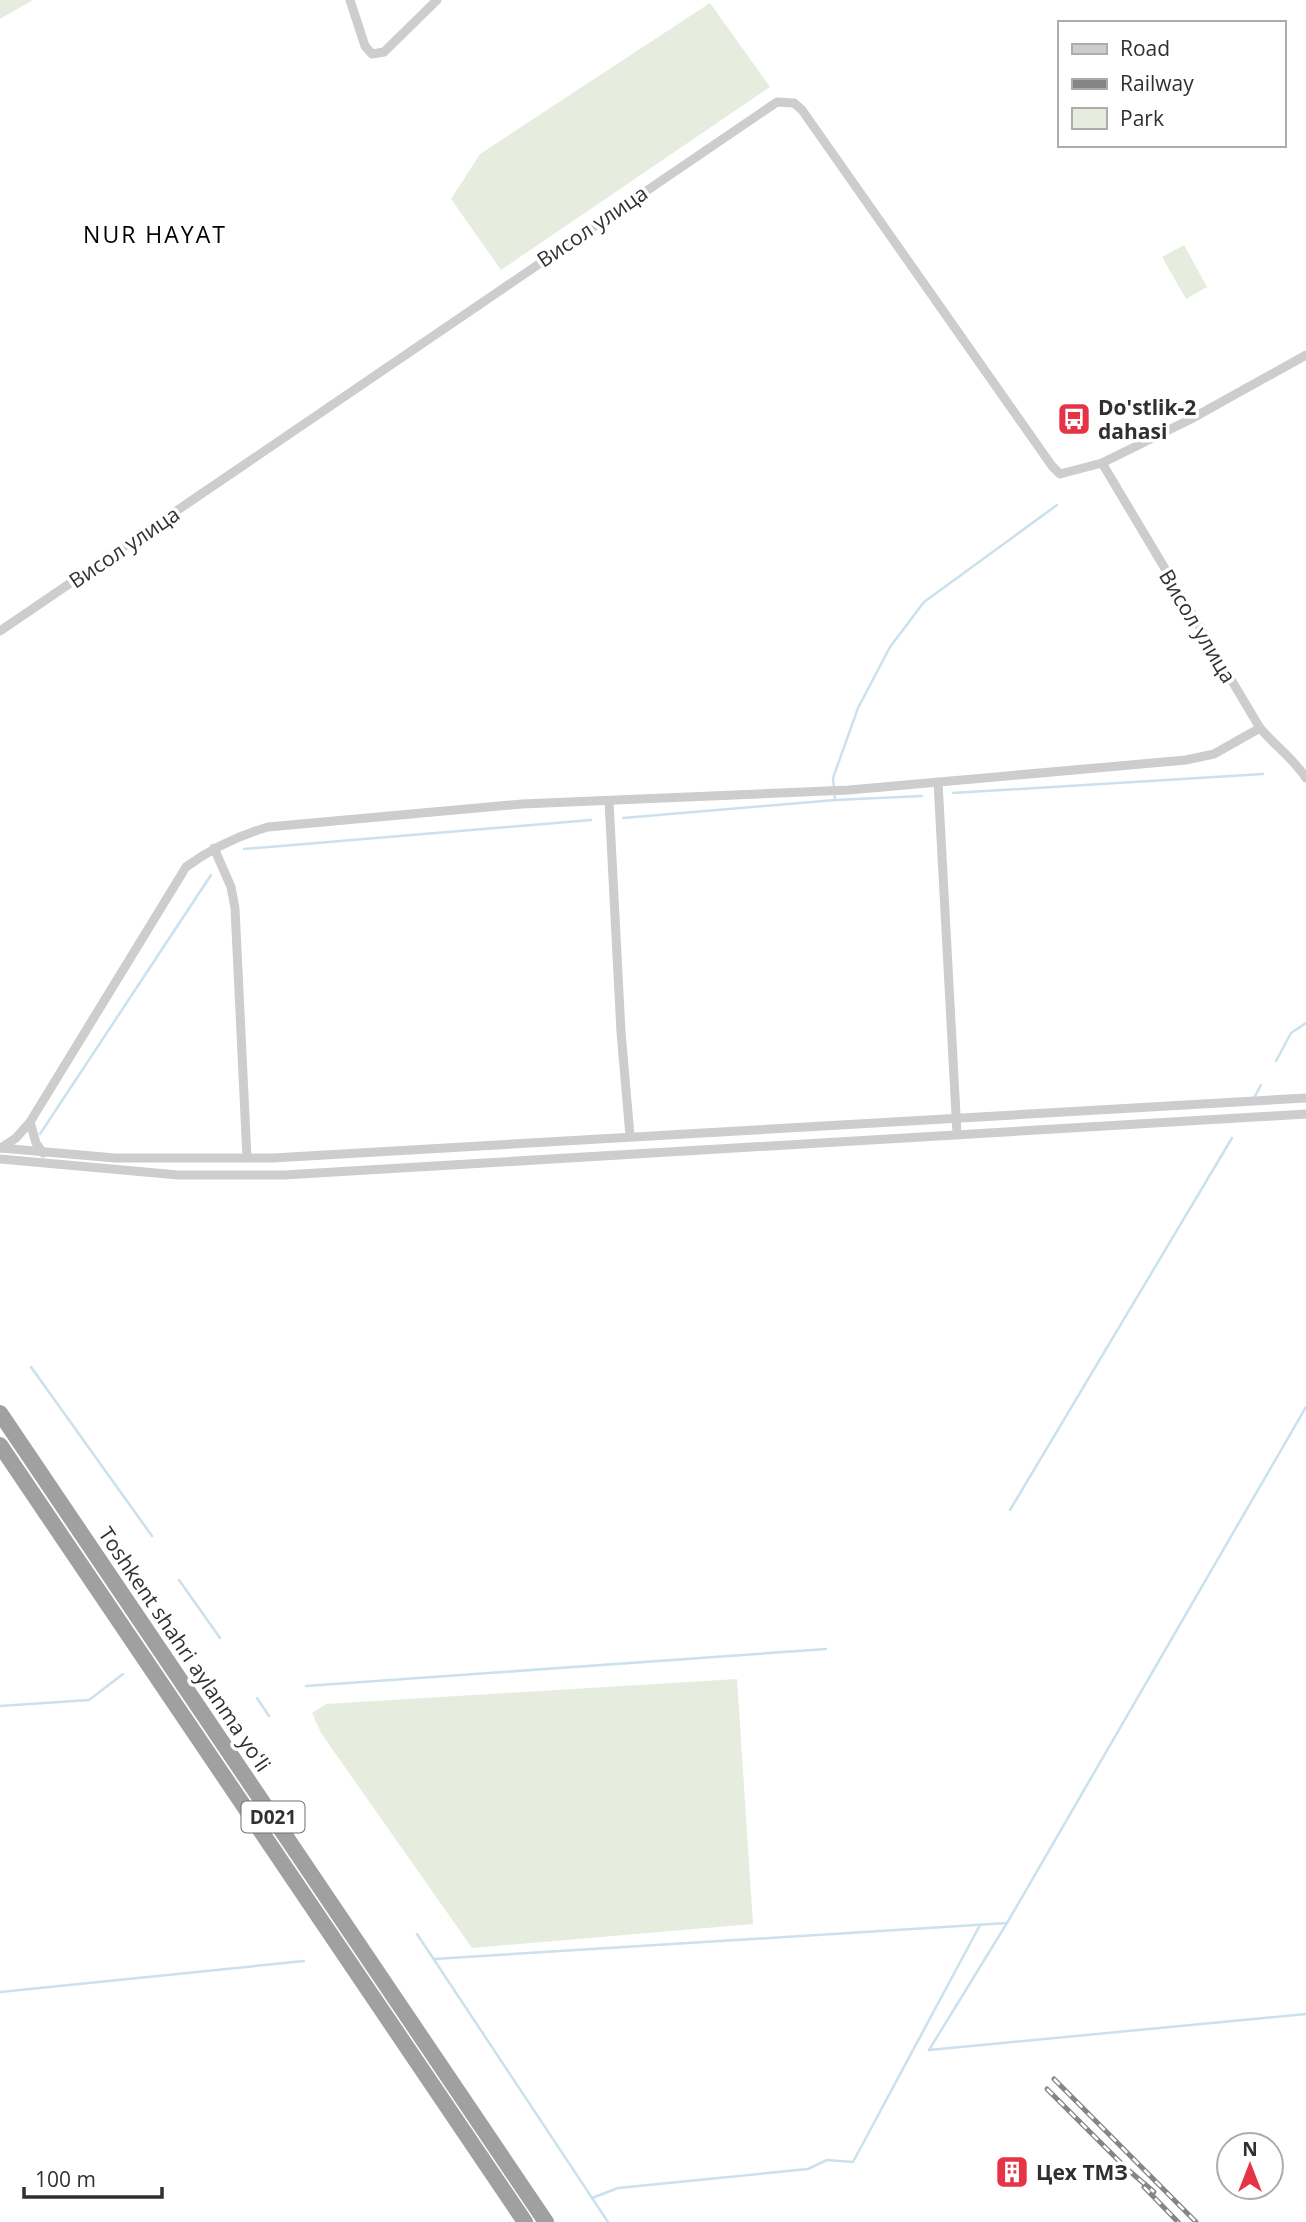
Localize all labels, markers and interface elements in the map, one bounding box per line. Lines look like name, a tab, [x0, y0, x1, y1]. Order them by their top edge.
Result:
legend	[1058, 21, 1285, 147]
text: Road	[1120, 34, 1170, 62]
text: Railway	[1120, 69, 1194, 97]
text: Park	[1120, 104, 1164, 132]
street label: Висол улица	[531, 179, 653, 273]
district label: NUR HAYAT	[83, 218, 227, 250]
place label: Do'stlik-2 dahasi	[1098, 393, 1196, 445]
bus stop icon: Do'stlik-2 dahasi	[1055, 400, 1093, 438]
street label: Висол улица	[63, 500, 185, 594]
street label: Висол улица	[1153, 564, 1243, 688]
street label: Toshkent shahri aylanma yoʻli	[92, 1521, 278, 1777]
road number: D021	[242, 1801, 304, 1832]
north arrow	[1215, 2131, 1285, 2201]
text: N	[1242, 2136, 1258, 2162]
building icon: Цех ТМЗ	[993, 2153, 1031, 2191]
scale bar	[24, 2156, 163, 2200]
place label: Цех ТМЗ	[1036, 2158, 1128, 2186]
text: 100 m	[35, 2165, 96, 2193]

